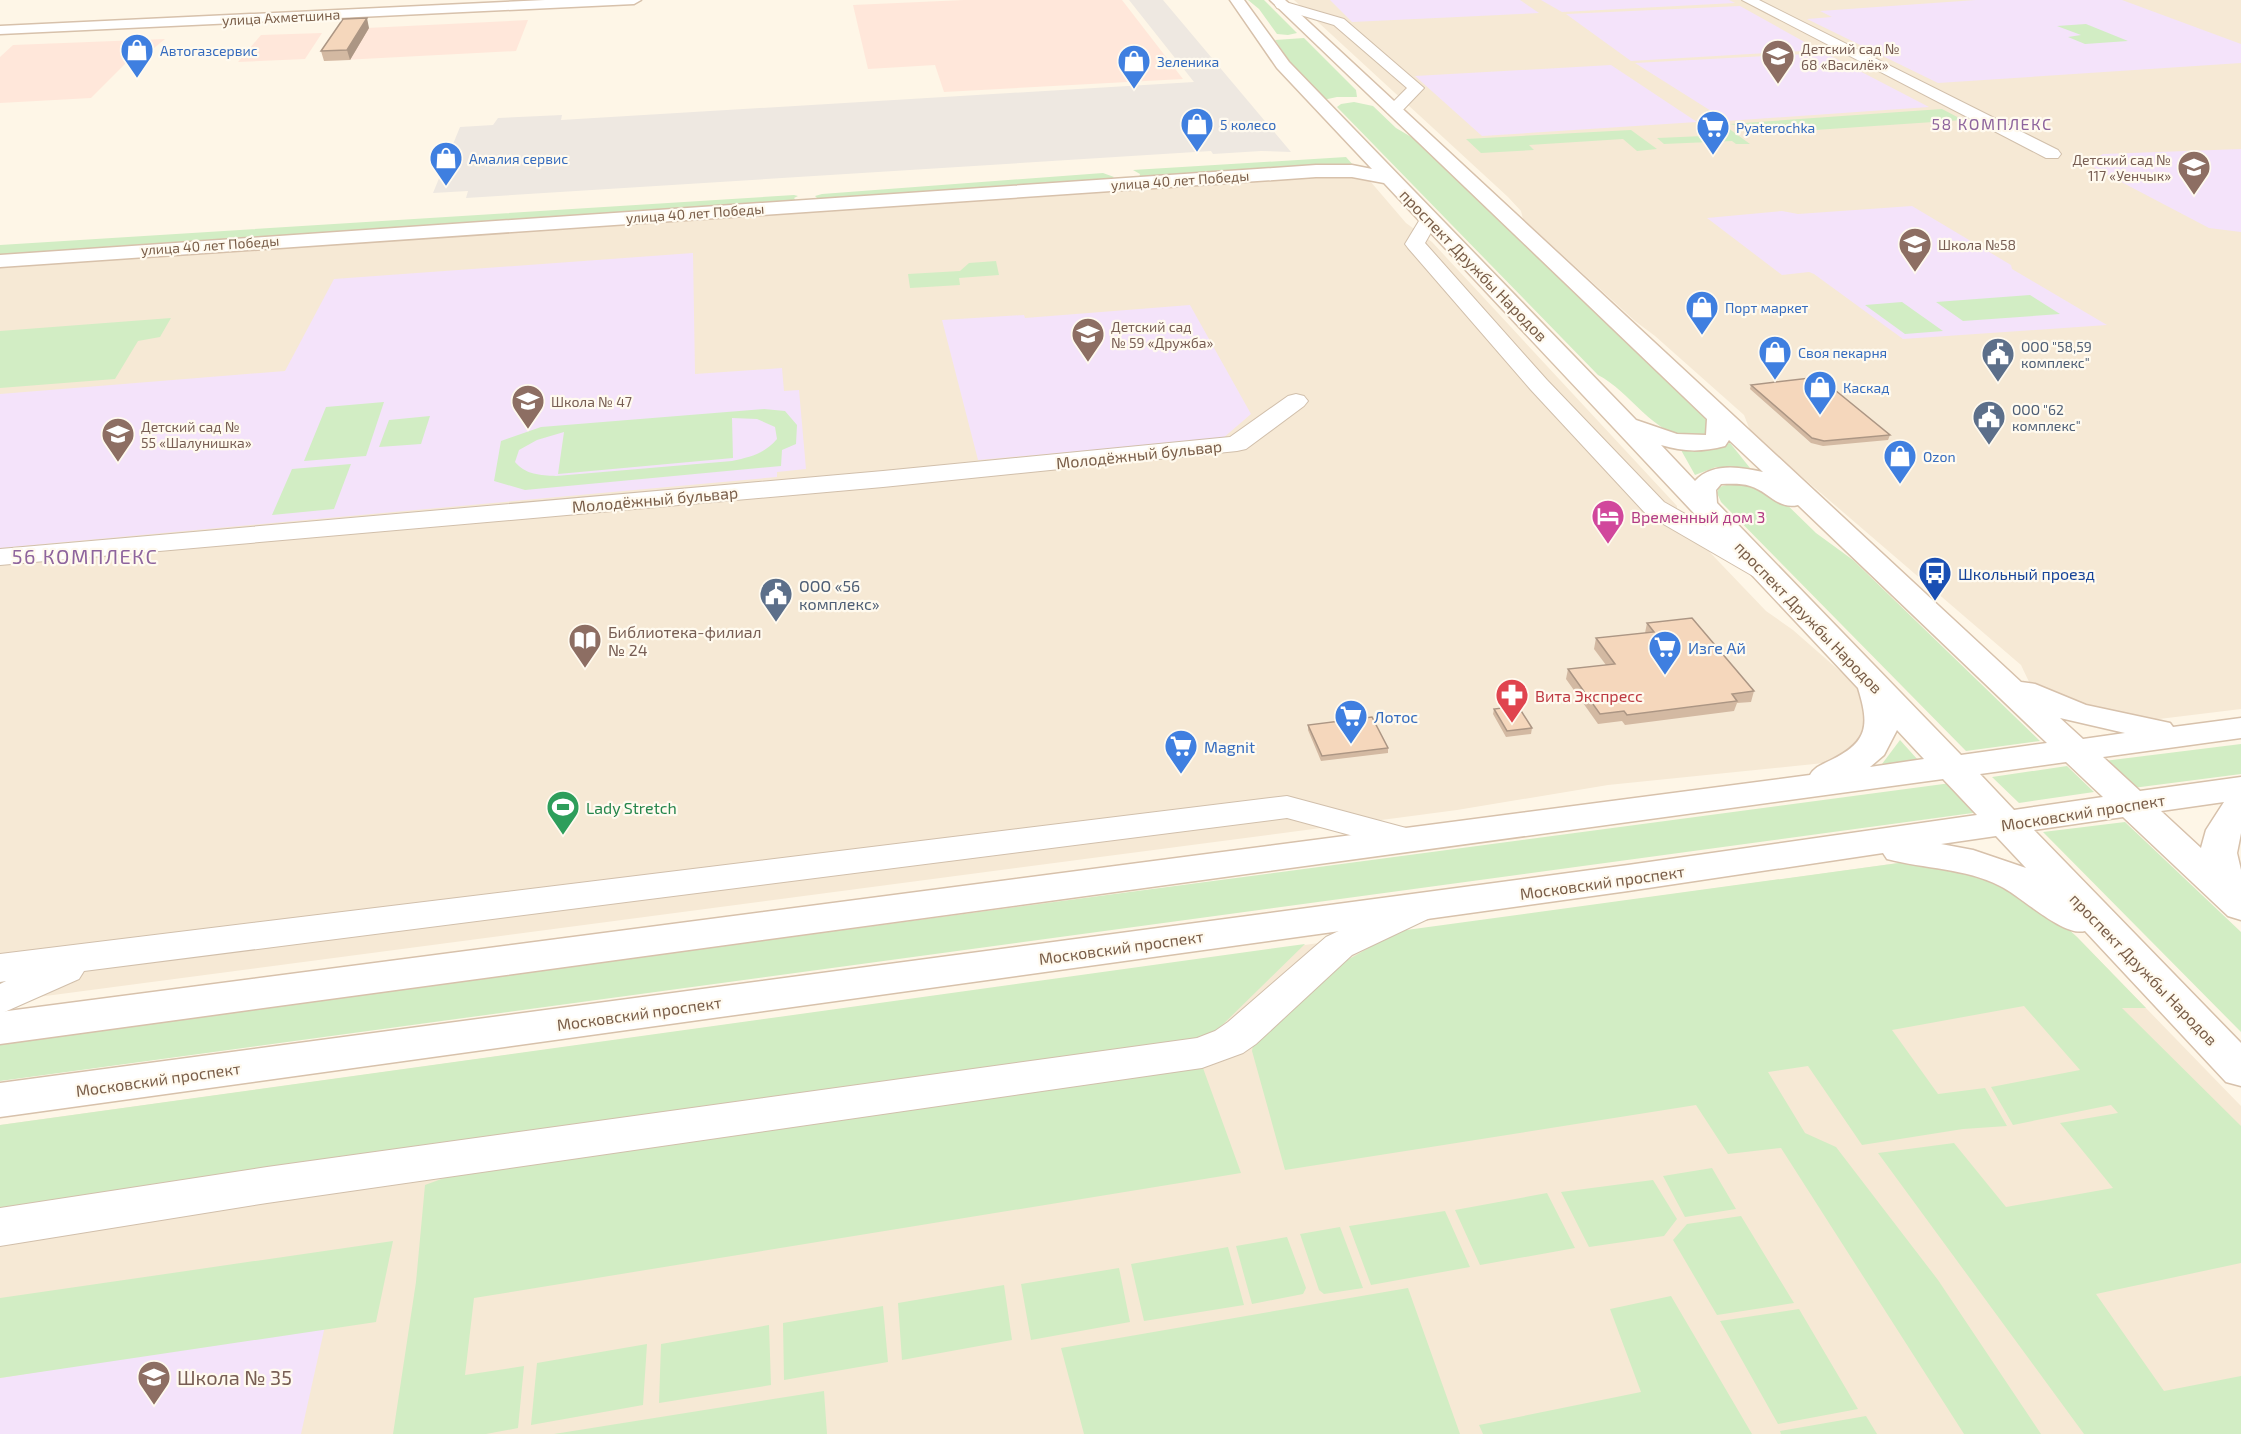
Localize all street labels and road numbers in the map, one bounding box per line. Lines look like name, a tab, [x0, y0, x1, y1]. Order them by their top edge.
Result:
street label: улица Ахметшина	[221, 5, 341, 29]
street label: улица 40 лет Победы	[1110, 167, 1250, 193]
street label: проспект Дружбы Народов	[1396, 185, 1552, 346]
street label: улица 40 лет Победы	[625, 200, 765, 226]
street label: улица 40 лет Победы	[140, 232, 280, 258]
street label: Молодёжный бульвар	[1055, 436, 1223, 473]
street label: Молодёжный бульвар	[571, 482, 739, 517]
street label: проспект Дружбы Народов	[1731, 537, 1887, 698]
street label: Московский проспект	[1999, 790, 2167, 834]
street label: Московский проспект	[1518, 861, 1686, 903]
street label: проспект Дружбы Народов	[2066, 889, 2222, 1050]
street label: Московский проспект	[1037, 926, 1205, 968]
street label: Московский проспект	[555, 992, 723, 1034]
street label: Московский проспект	[74, 1058, 242, 1100]

